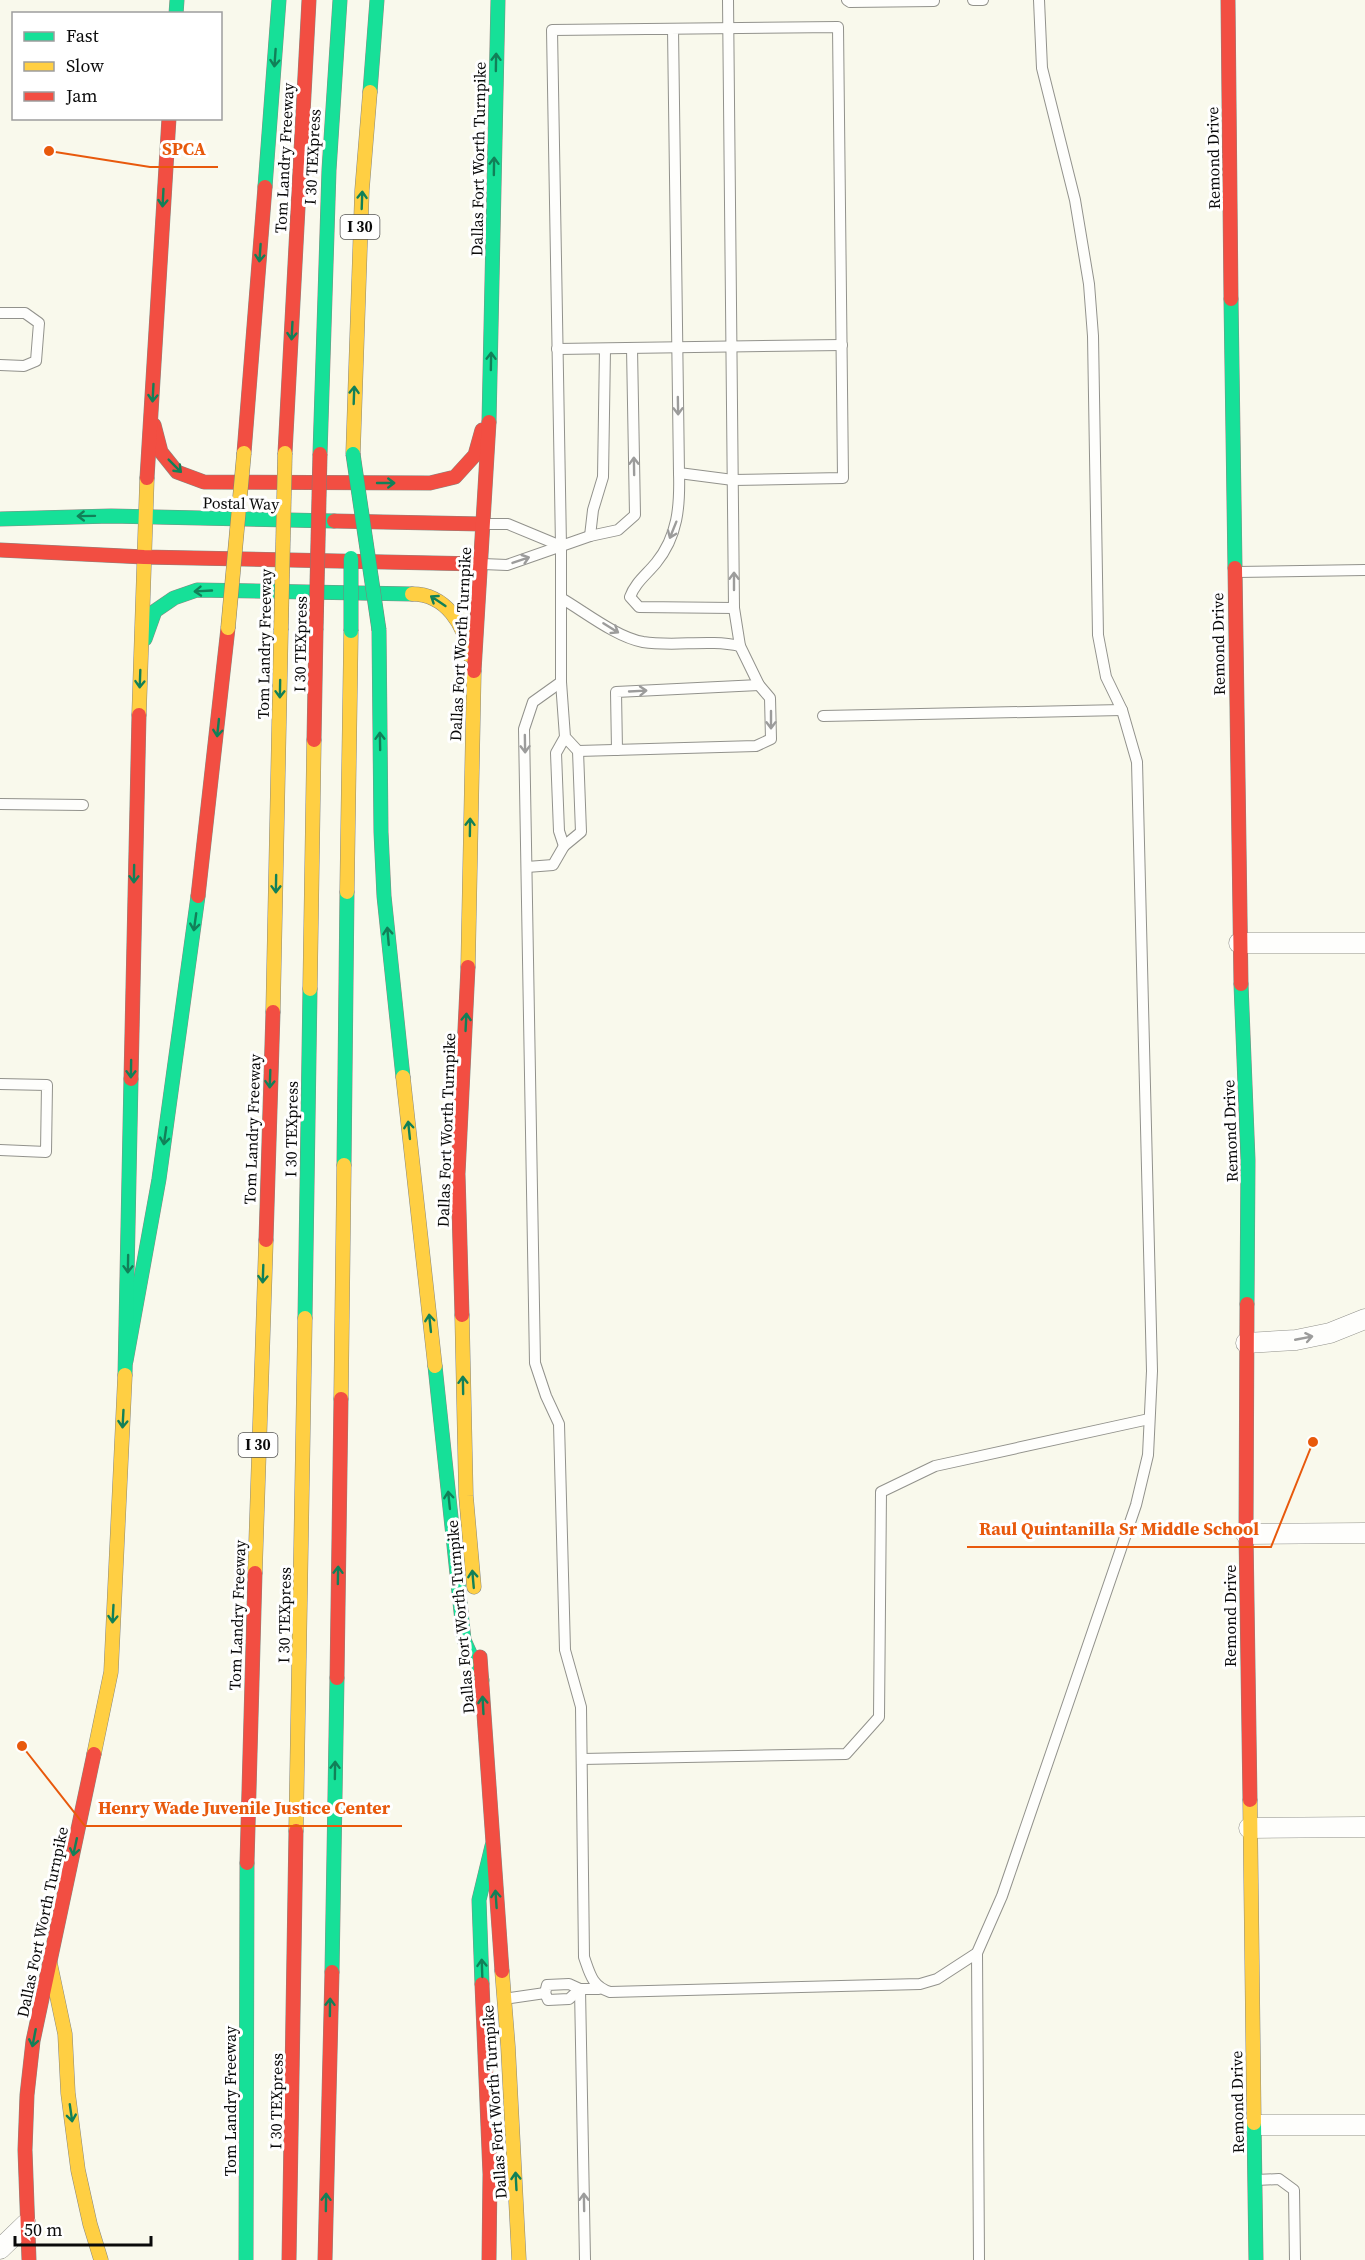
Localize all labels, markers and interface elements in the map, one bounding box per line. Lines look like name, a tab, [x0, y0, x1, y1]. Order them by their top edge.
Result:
legend	[12, 12, 222, 120]
text: Fast	[66, 23, 99, 48]
one-way arrow	[269, 48, 280, 68]
text: Slow	[66, 53, 104, 78]
one-way arrow	[491, 53, 502, 73]
street label: Dallas Fort Worth Turnpike	[465, 62, 491, 256]
street label: Tom Landry Freeway	[269, 81, 299, 234]
text: Jam	[65, 83, 98, 108]
street label: Remond Drive	[1201, 106, 1225, 210]
street label: I 30 TEXpress	[298, 108, 326, 206]
callout: SPCA	[150, 131, 218, 167]
text: SPCA	[162, 136, 206, 161]
one-way arrow	[489, 156, 500, 176]
one-way arrow	[158, 187, 169, 207]
one-way arrow	[356, 191, 367, 211]
road number: I 30	[340, 215, 380, 239]
one-way arrow	[254, 242, 265, 262]
one-way arrow	[286, 321, 297, 341]
one-way arrow	[485, 351, 496, 371]
one-way arrow	[147, 382, 158, 402]
one-way arrow	[349, 386, 360, 406]
one-way arrow	[672, 395, 683, 415]
one-way arrow	[628, 456, 640, 476]
one-way arrow	[167, 459, 182, 473]
one-way arrow	[375, 477, 395, 489]
street label: Postal Way	[202, 491, 280, 515]
one-way arrow	[77, 511, 97, 522]
one-way arrow	[667, 520, 678, 539]
street label: Dallas Fort Worth Turnpike	[444, 546, 476, 742]
one-way arrow	[511, 553, 530, 564]
street label: Tom Landry Freeway	[252, 568, 276, 719]
one-way arrow	[728, 572, 740, 592]
one-way arrow	[194, 586, 214, 597]
street label: Remond Drive	[1206, 592, 1230, 696]
one-way arrow	[429, 595, 446, 608]
street label: I 30 TEXpress	[288, 596, 312, 692]
one-way arrow	[602, 623, 619, 635]
one-way arrow	[134, 668, 145, 688]
one-way arrow	[274, 678, 286, 698]
one-way arrow	[627, 685, 647, 696]
one-way arrow	[765, 710, 777, 730]
one-way arrow	[212, 718, 223, 738]
one-way arrow	[374, 731, 386, 751]
one-way arrow	[519, 734, 530, 754]
one-way arrow	[465, 818, 476, 838]
one-way arrow	[129, 863, 140, 883]
one-way arrow	[270, 873, 282, 893]
one-way arrow	[190, 912, 201, 931]
one-way arrow	[382, 926, 393, 946]
one-way arrow	[460, 1012, 471, 1032]
street label: Dallas Fort Worth Turnpike	[432, 1032, 460, 1228]
street label: Tom Landry Freeway	[238, 1053, 266, 1205]
one-way arrow	[125, 1058, 137, 1078]
one-way arrow	[264, 1068, 276, 1088]
street label: Remond Drive	[1217, 1079, 1243, 1183]
street label: I 30 TEXpress	[279, 1081, 303, 1177]
one-way arrow	[403, 1120, 414, 1140]
one-way arrow	[159, 1125, 170, 1145]
one-way arrow	[122, 1253, 133, 1273]
one-way arrow	[258, 1263, 269, 1283]
one-way arrow	[424, 1314, 435, 1334]
one-way arrow	[1294, 1332, 1314, 1343]
one-way arrow	[457, 1375, 469, 1395]
one-way arrow	[118, 1409, 129, 1429]
road number: I 30	[238, 1433, 278, 1457]
one-way arrow	[443, 1490, 454, 1510]
callout: Raul Quintanilla Sr Middle School	[967, 1511, 1271, 1547]
text: Raul Quintanilla Sr Middle School	[979, 1516, 1259, 1541]
street label: Dallas Fort Worth Turnpike	[441, 1519, 479, 1715]
street label: Tom Landry Freeway	[223, 1539, 251, 1691]
one-way arrow	[332, 1565, 344, 1585]
street label: Remond Drive	[1219, 1565, 1241, 1667]
street label: I 30 TEXpress	[272, 1567, 296, 1663]
one-way arrow	[468, 1570, 479, 1590]
one-way arrow	[108, 1604, 119, 1624]
one-way arrow	[478, 1695, 489, 1715]
one-way arrow	[329, 1760, 341, 1780]
callout: Henry Wade Juvenile Justice Center	[85, 1790, 402, 1826]
text: Henry Wade Juvenile Justice Center	[98, 1795, 391, 1820]
street label: Dallas Fort Worth Turnpike	[11, 1825, 73, 2019]
one-way arrow	[68, 1838, 80, 1857]
one-way arrow	[490, 1890, 501, 1910]
one-way arrow	[477, 1959, 488, 1979]
one-way arrow	[324, 1997, 336, 2017]
street label: Dallas Fort Worth Turnpike	[476, 2004, 512, 2200]
street label: Tom Landry Freeway	[219, 2025, 241, 2176]
one-way arrow	[28, 2028, 39, 2048]
street label: Remond Drive	[1225, 2050, 1249, 2154]
street label: I 30 TEXpress	[264, 2053, 288, 2149]
one-way arrow	[65, 2103, 76, 2123]
one-way arrow	[510, 2171, 521, 2191]
one-way arrow	[320, 2192, 332, 2212]
one-way arrow	[579, 2192, 590, 2212]
scale bar	[15, 2209, 152, 2247]
text: 50 m	[24, 2217, 62, 2242]

